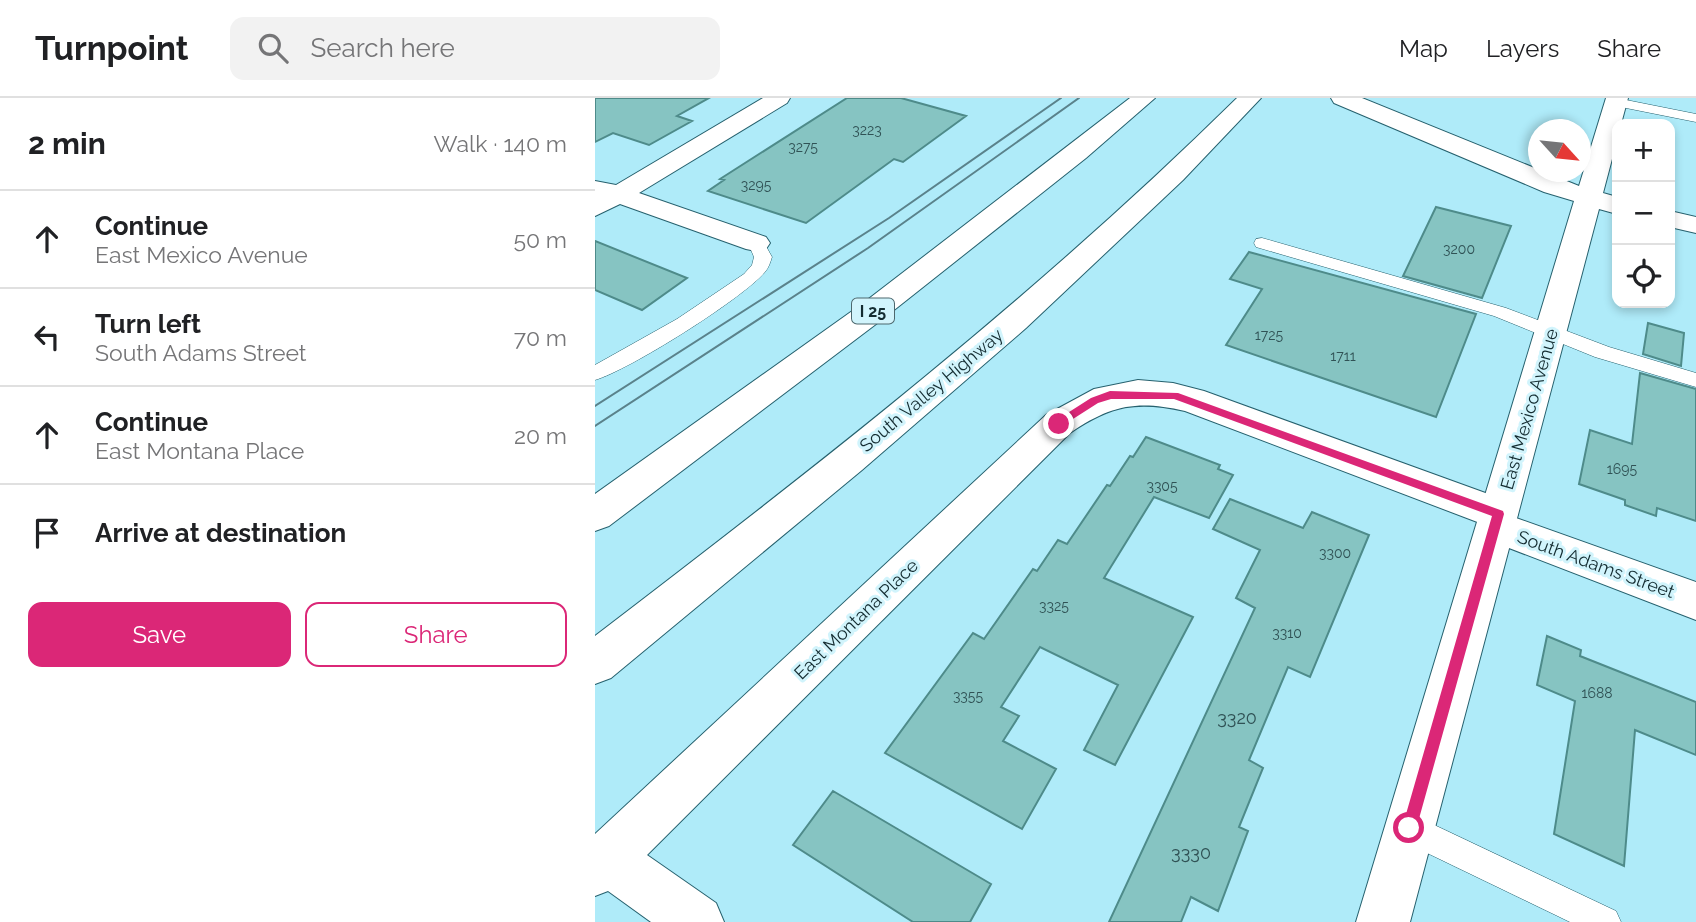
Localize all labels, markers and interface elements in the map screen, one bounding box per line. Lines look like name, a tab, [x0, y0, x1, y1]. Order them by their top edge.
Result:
search box	[230, 17, 720, 80]
text: Turnpoint	[35, 29, 188, 68]
icon: search	[254, 29, 292, 67]
text: Search here	[310, 33, 455, 63]
text: Map	[1399, 34, 1448, 63]
text: Layers	[1486, 34, 1559, 63]
text: Share	[1597, 34, 1661, 63]
north arrow	[1528, 119, 1591, 182]
map controls	[1612, 119, 1675, 308]
button: +	[1612, 119, 1675, 182]
house number: 3223	[852, 122, 882, 138]
text: 2 min	[28, 126, 106, 161]
text: Walk · 140 m	[434, 130, 567, 157]
house number: 3275	[788, 139, 818, 155]
house number: 3295	[741, 177, 772, 193]
button: −	[1612, 182, 1675, 245]
text: Continue	[95, 211, 208, 241]
icon: ahead	[28, 220, 66, 258]
text: 50 m	[513, 226, 567, 253]
text: East Mexico Avenue	[95, 241, 308, 268]
house number: 3200	[1443, 241, 1475, 257]
button: locate	[1612, 245, 1675, 308]
road number: I 25	[852, 298, 894, 324]
text: Turn left	[95, 309, 201, 339]
icon: left	[28, 318, 66, 356]
text: 70 m	[514, 324, 567, 351]
street label: South Valley Highway	[855, 324, 1007, 456]
street label: East Mexico Avenue	[1496, 326, 1562, 492]
house number: 1725	[1255, 327, 1284, 343]
text: South Adams Street	[95, 339, 307, 366]
house number: 1711	[1330, 348, 1356, 364]
text: Continue	[95, 407, 208, 437]
route end	[1043, 408, 1074, 439]
icon: ahead	[28, 416, 66, 454]
text: 20 m	[514, 422, 567, 449]
text: East Montana Place	[95, 437, 304, 464]
house number: 1695	[1607, 461, 1637, 477]
house number: 3305	[1146, 478, 1178, 494]
icon: arrive	[28, 514, 66, 552]
text: Arrive at destination	[95, 518, 346, 548]
street label: South Adams Street	[1515, 526, 1677, 602]
house number: 3300	[1319, 545, 1351, 561]
street label: East Montana Place	[790, 554, 923, 683]
house number: 3325	[1039, 598, 1069, 614]
button: Save	[28, 602, 291, 667]
button: Share	[305, 602, 567, 667]
house number: 3310	[1272, 625, 1302, 641]
house number: 1688	[1581, 685, 1613, 701]
house number: 3355	[953, 688, 983, 704]
house number: 3320	[1217, 707, 1257, 728]
route start	[1393, 812, 1424, 843]
house number: 3330	[1171, 842, 1211, 863]

